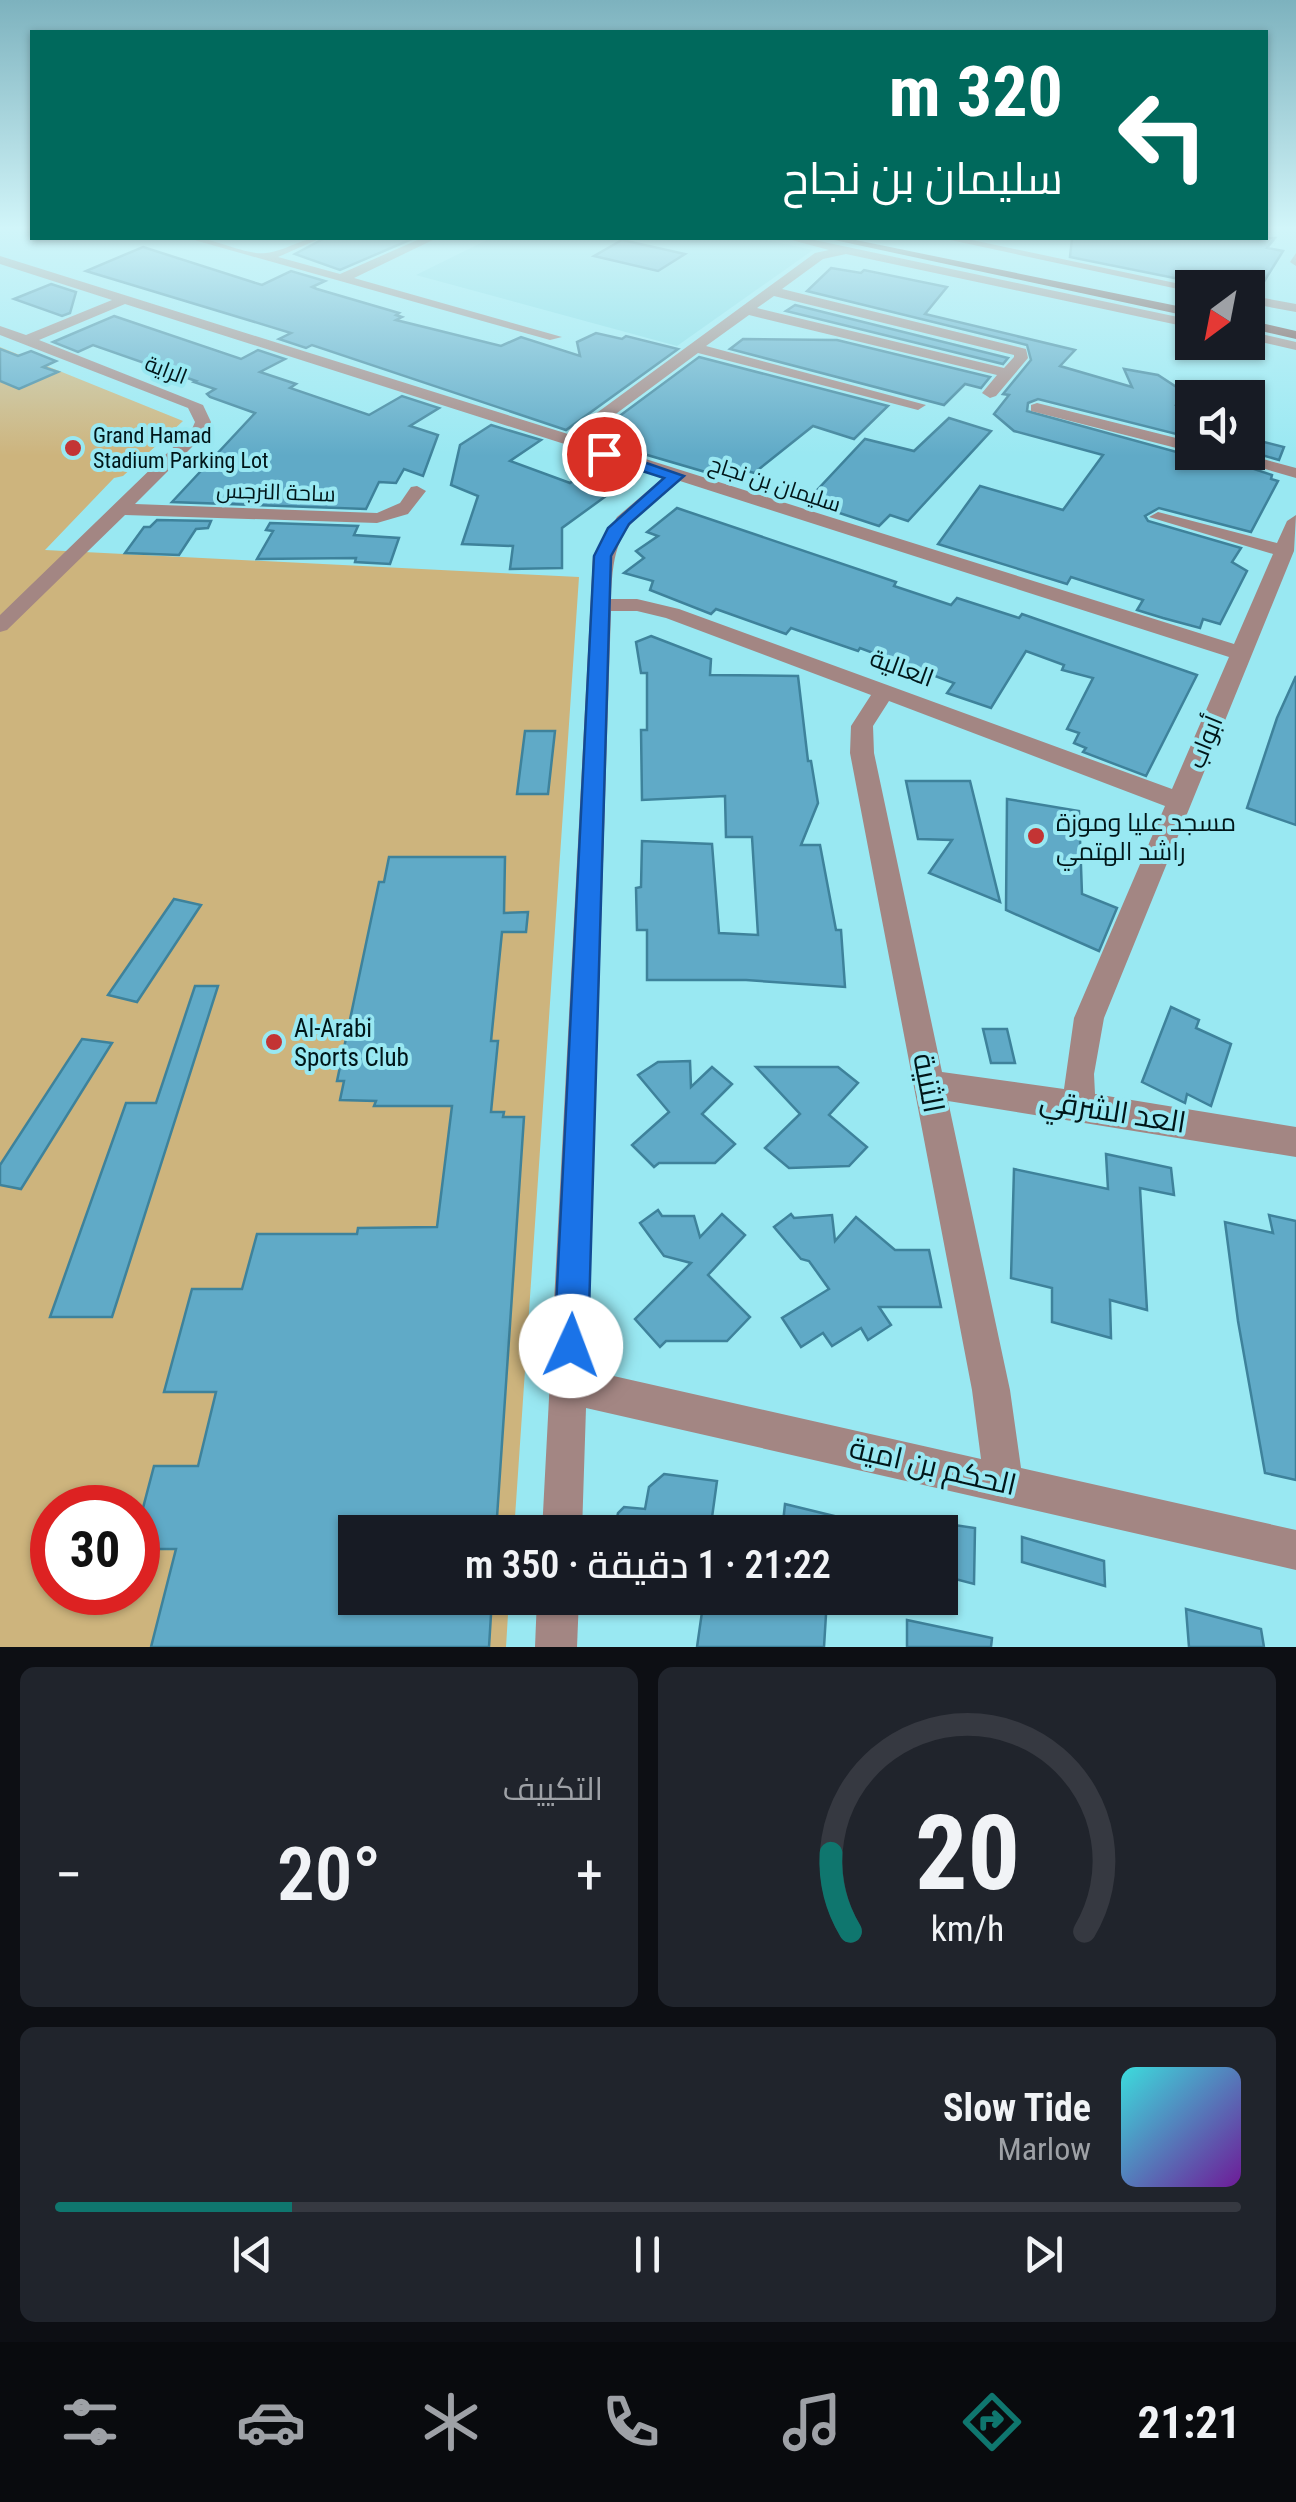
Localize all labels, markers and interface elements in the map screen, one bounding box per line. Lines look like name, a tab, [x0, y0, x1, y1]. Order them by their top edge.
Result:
text: 320 m	[889, 51, 1063, 133]
icon: left	[1098, 70, 1228, 200]
text: سليمان بن نجاح	[782, 152, 1063, 205]
north arrow	[1175, 270, 1265, 360]
map controls	[1175, 270, 1265, 470]
street label: الراية	[141, 351, 191, 389]
button: sound	[1175, 380, 1265, 470]
pin	[562, 412, 647, 497]
place label: Grand Hamad Stadium Parking Lot	[93, 423, 269, 473]
icon: arrive	[577, 427, 632, 482]
marker: Grand Hamad Stadium Parking Lot	[62, 437, 84, 459]
street label: سليمان بن نجاح	[705, 451, 844, 519]
street label: ساحة النرجس	[216, 477, 336, 508]
street label: العالية	[866, 643, 938, 693]
street label: أبواب	[1180, 711, 1229, 773]
place label: مسجد عليا وموزة راشد الهتمي	[1056, 808, 1236, 871]
marker: مسجد عليا وموزة راشد الهتمي	[1025, 825, 1047, 847]
place label: Al-Arabi Sports Club	[294, 1014, 409, 1072]
marker: Al-Arabi Sports Club	[263, 1031, 285, 1053]
street label: الثنية	[906, 1050, 952, 1116]
street label: العد الشرقي	[1036, 1082, 1189, 1146]
position arrow	[519, 1294, 623, 1398]
street label: الحكم بن امية	[845, 1430, 1020, 1505]
speed limit sign: 30	[30, 1485, 160, 1615]
text: 21:22 · 1 دقيقة · 350 m	[465, 1543, 831, 1587]
text: التكييف	[503, 1770, 603, 1808]
text: 20	[914, 1793, 1020, 1914]
text: 20°	[277, 1830, 381, 1918]
text: −	[55, 1843, 83, 1907]
text: +	[576, 1843, 603, 1907]
text: km/h	[930, 1908, 1004, 1950]
text: Slow Tide	[943, 2086, 1091, 2130]
text: Marlow	[998, 2130, 1091, 2168]
icon: previous	[225, 2227, 280, 2282]
icon: pause	[620, 2227, 675, 2282]
icon: next	[1016, 2227, 1071, 2282]
icon: filters	[55, 2387, 125, 2457]
icon: car	[236, 2387, 306, 2457]
icon: climate	[416, 2387, 486, 2457]
icon: phone	[596, 2387, 666, 2457]
icon: music	[777, 2387, 847, 2457]
icon: directions	[957, 2387, 1027, 2457]
text: 21:21	[1138, 2396, 1241, 2449]

